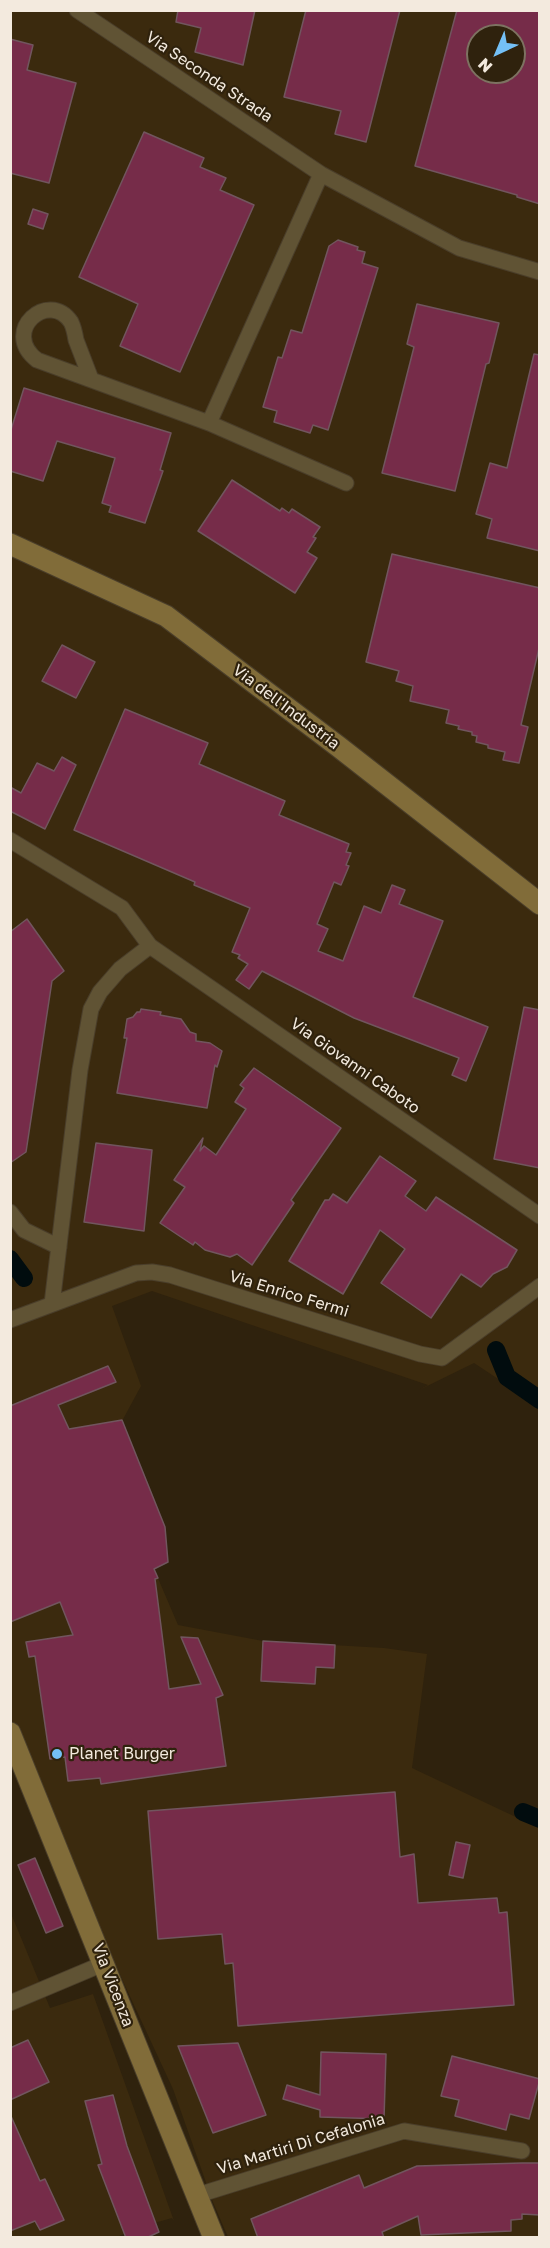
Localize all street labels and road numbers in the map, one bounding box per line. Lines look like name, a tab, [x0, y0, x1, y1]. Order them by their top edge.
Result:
street label: Via Seconda Strada	[142, 27, 276, 127]
street label: Via dell'Industria	[229, 660, 343, 754]
street label: Via Giovanni Caboto	[287, 1014, 423, 1118]
street label: Via Enrico Fermi	[227, 1267, 351, 1321]
street label: Via Vicenza	[88, 1940, 138, 2030]
street label: Via Martiri Di Cefalonia	[215, 2109, 387, 2179]

